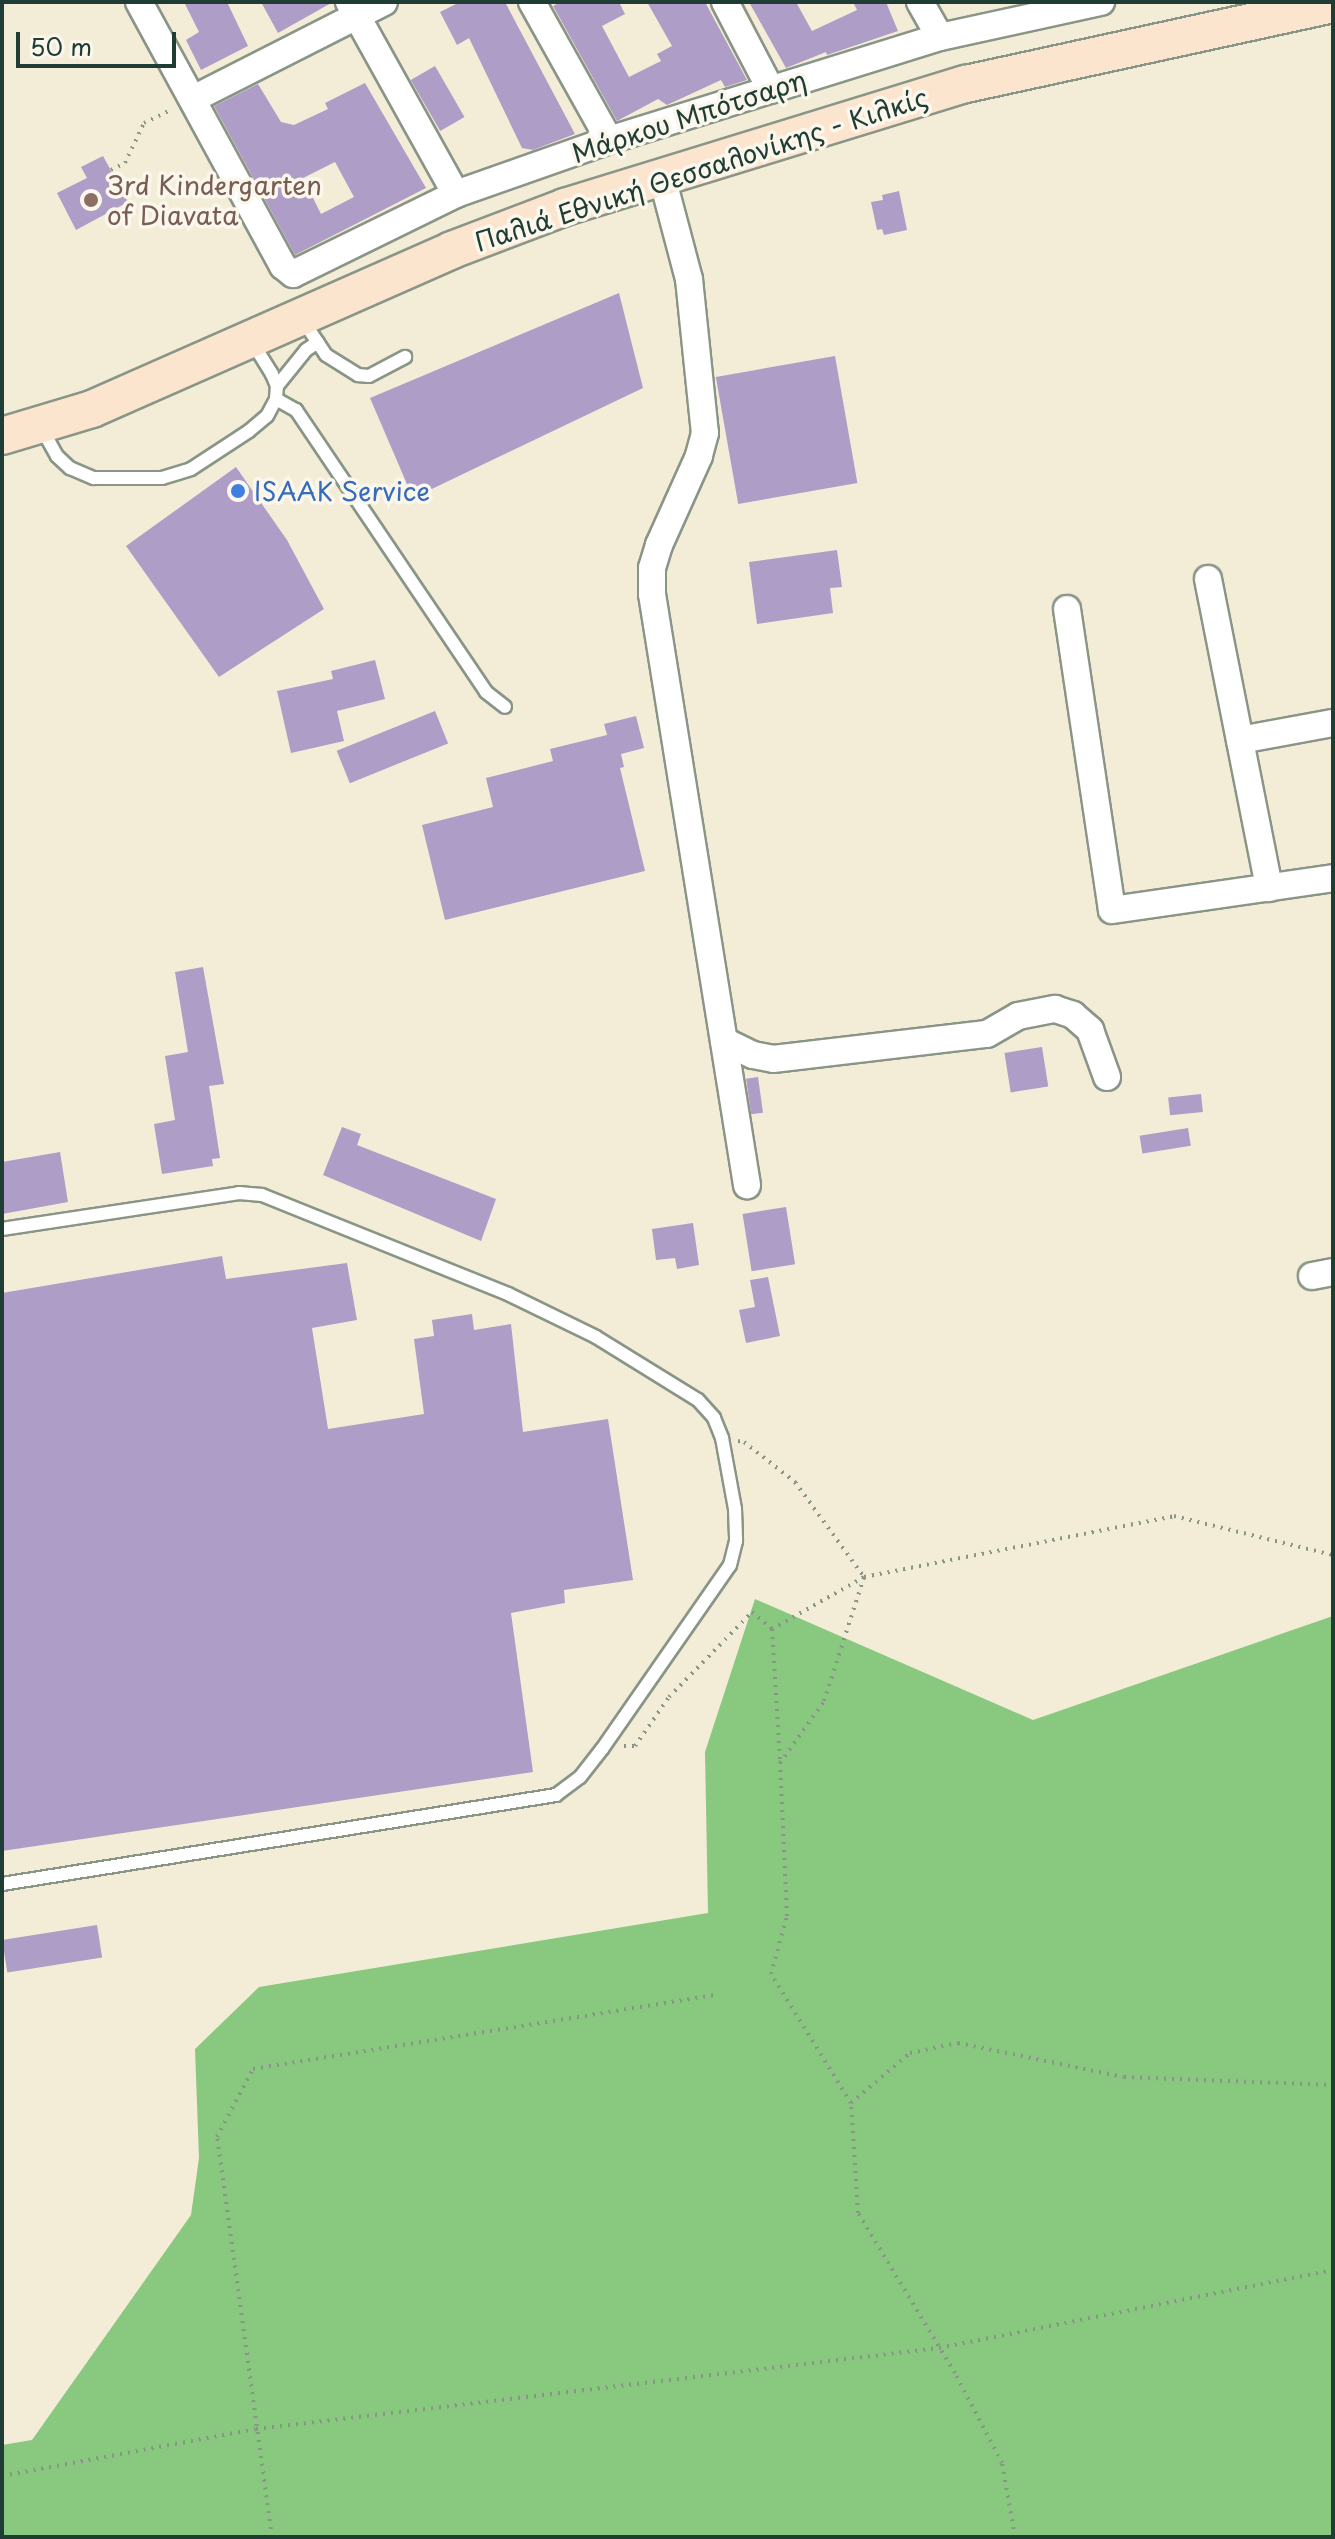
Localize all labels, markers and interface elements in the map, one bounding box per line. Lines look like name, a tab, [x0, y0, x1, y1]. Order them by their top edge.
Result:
scale bar	[20, 16, 180, 66]
text: 50 m	[30, 28, 92, 64]
street label: Μάρκου Μπότσαρη	[567, 63, 811, 169]
street label: Παλιά Εθνική Θεσσαλονίκης - Κιλκίς	[469, 80, 933, 258]
place label: 3rd Kindergarten of Diavata	[107, 169, 324, 230]
marker: 3rd Kindergarten of Diavata	[82, 191, 100, 209]
place label: ISAAK Service	[254, 475, 429, 507]
marker: ISAAK Service	[229, 482, 247, 500]

